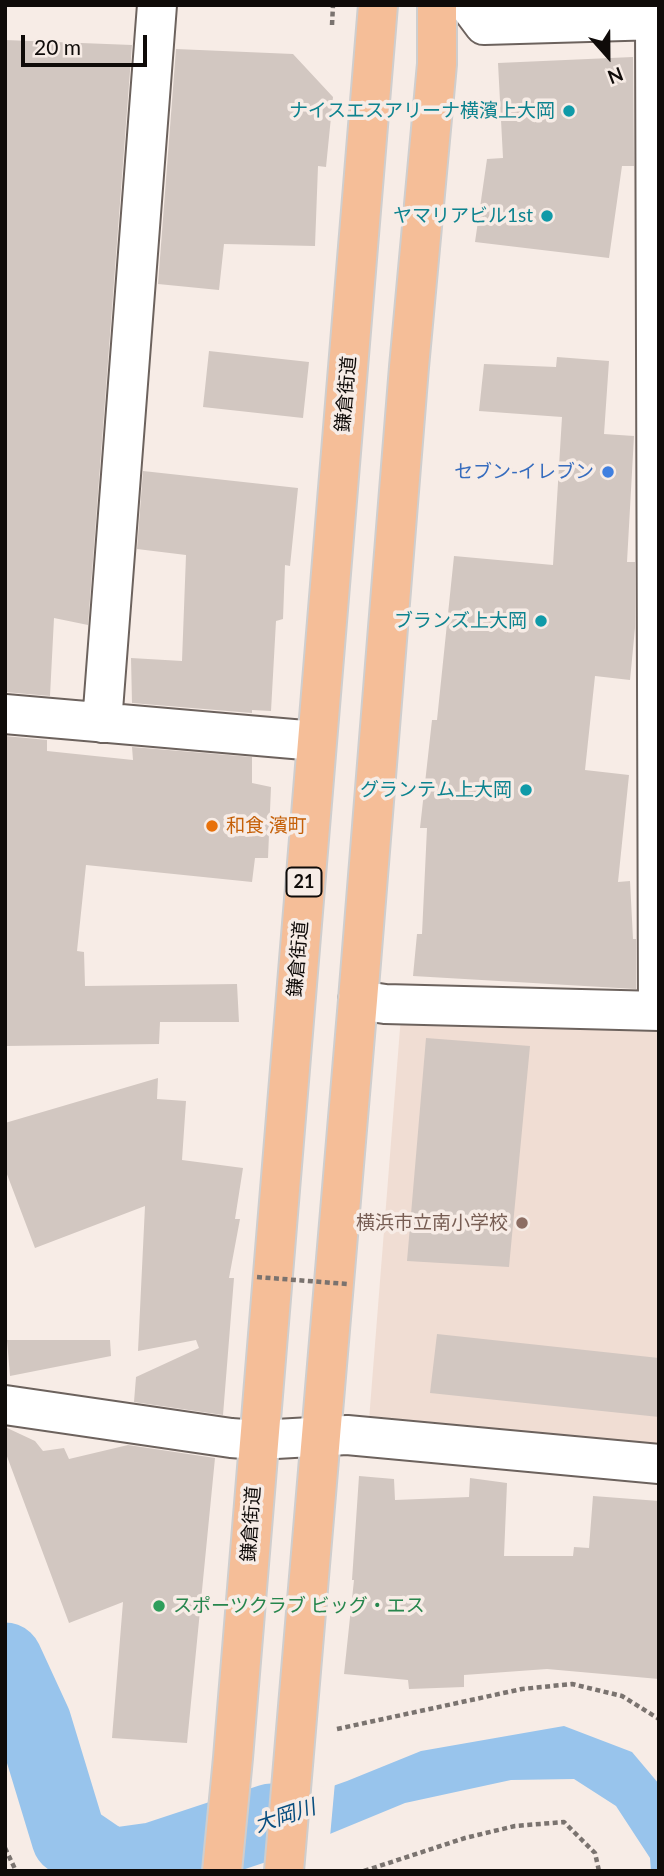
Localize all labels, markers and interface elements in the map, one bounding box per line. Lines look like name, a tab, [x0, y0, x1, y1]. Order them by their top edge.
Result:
scale bar	[24, 21, 150, 65]
north arrow	[573, 21, 643, 91]
text: 20 m	[34, 34, 81, 59]
text: N	[605, 63, 627, 89]
place label: ナイスエスアリーナ横濱上大岡	[289, 100, 555, 122]
marker: ナイスエスアリーナ横濱上大岡	[561, 103, 577, 119]
place label: ヤマリアビル1st	[393, 205, 533, 227]
marker: ヤマリアビル1st	[539, 208, 555, 224]
street label: 鎌倉街道	[331, 355, 361, 433]
place label: セブン-イレブン	[454, 461, 594, 483]
marker: セブン-イレブン	[600, 464, 616, 480]
place label: ブランズ上大岡	[394, 610, 527, 632]
marker: ブランズ上大岡	[533, 613, 549, 629]
place label: グランテム上大岡	[360, 779, 512, 801]
marker: グランテム上大岡	[518, 782, 534, 798]
place label: 和食 濱町	[226, 815, 307, 837]
marker: 和食 濱町	[204, 818, 220, 834]
road number: 21	[286, 868, 322, 897]
street label: 鎌倉街道	[283, 920, 313, 998]
place label: 横浜市立南小学校	[356, 1212, 508, 1234]
marker: 横浜市立南小学校	[514, 1215, 530, 1231]
street label: 鎌倉街道	[237, 1485, 265, 1563]
place label: スポーツクラブ ビッグ・エス	[173, 1595, 425, 1617]
marker: スポーツクラブ ビッグ・エス	[151, 1598, 167, 1614]
water label: 大岡川	[251, 1794, 319, 1838]

